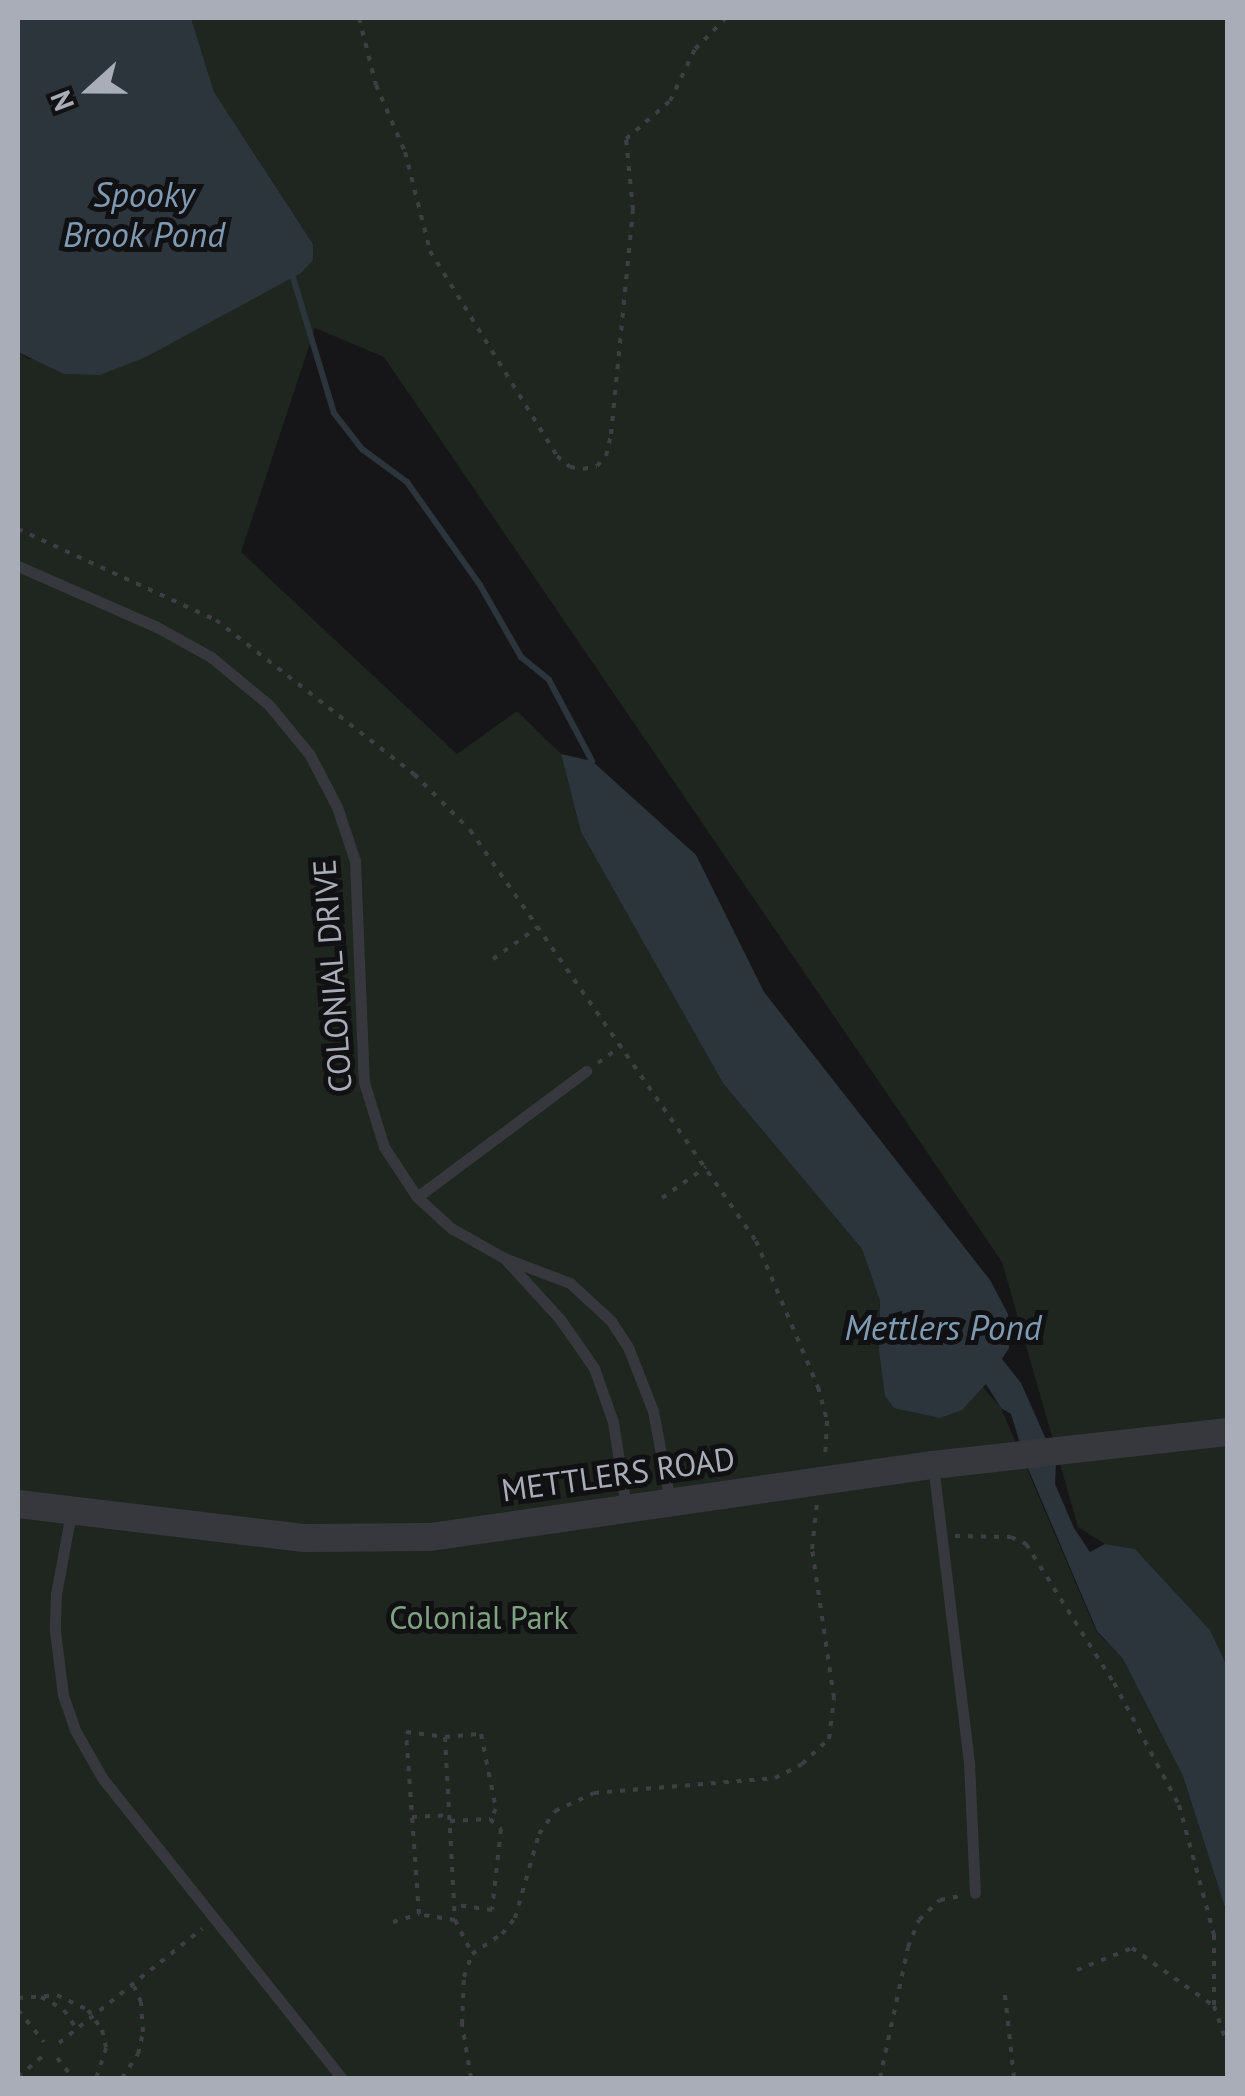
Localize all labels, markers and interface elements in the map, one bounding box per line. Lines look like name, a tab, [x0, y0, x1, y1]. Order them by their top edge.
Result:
north arrow	[40, 40, 140, 140]
text: N	[41, 86, 82, 116]
water label: Spooky Brook Pond	[63, 173, 225, 255]
street label: COLONIAL DRIVE	[305, 857, 359, 1095]
water label: Mettlers Pond	[844, 1306, 1042, 1348]
street label: METTLERS ROAD	[499, 1439, 737, 1509]
park label: Colonial Park	[389, 1598, 569, 1636]

